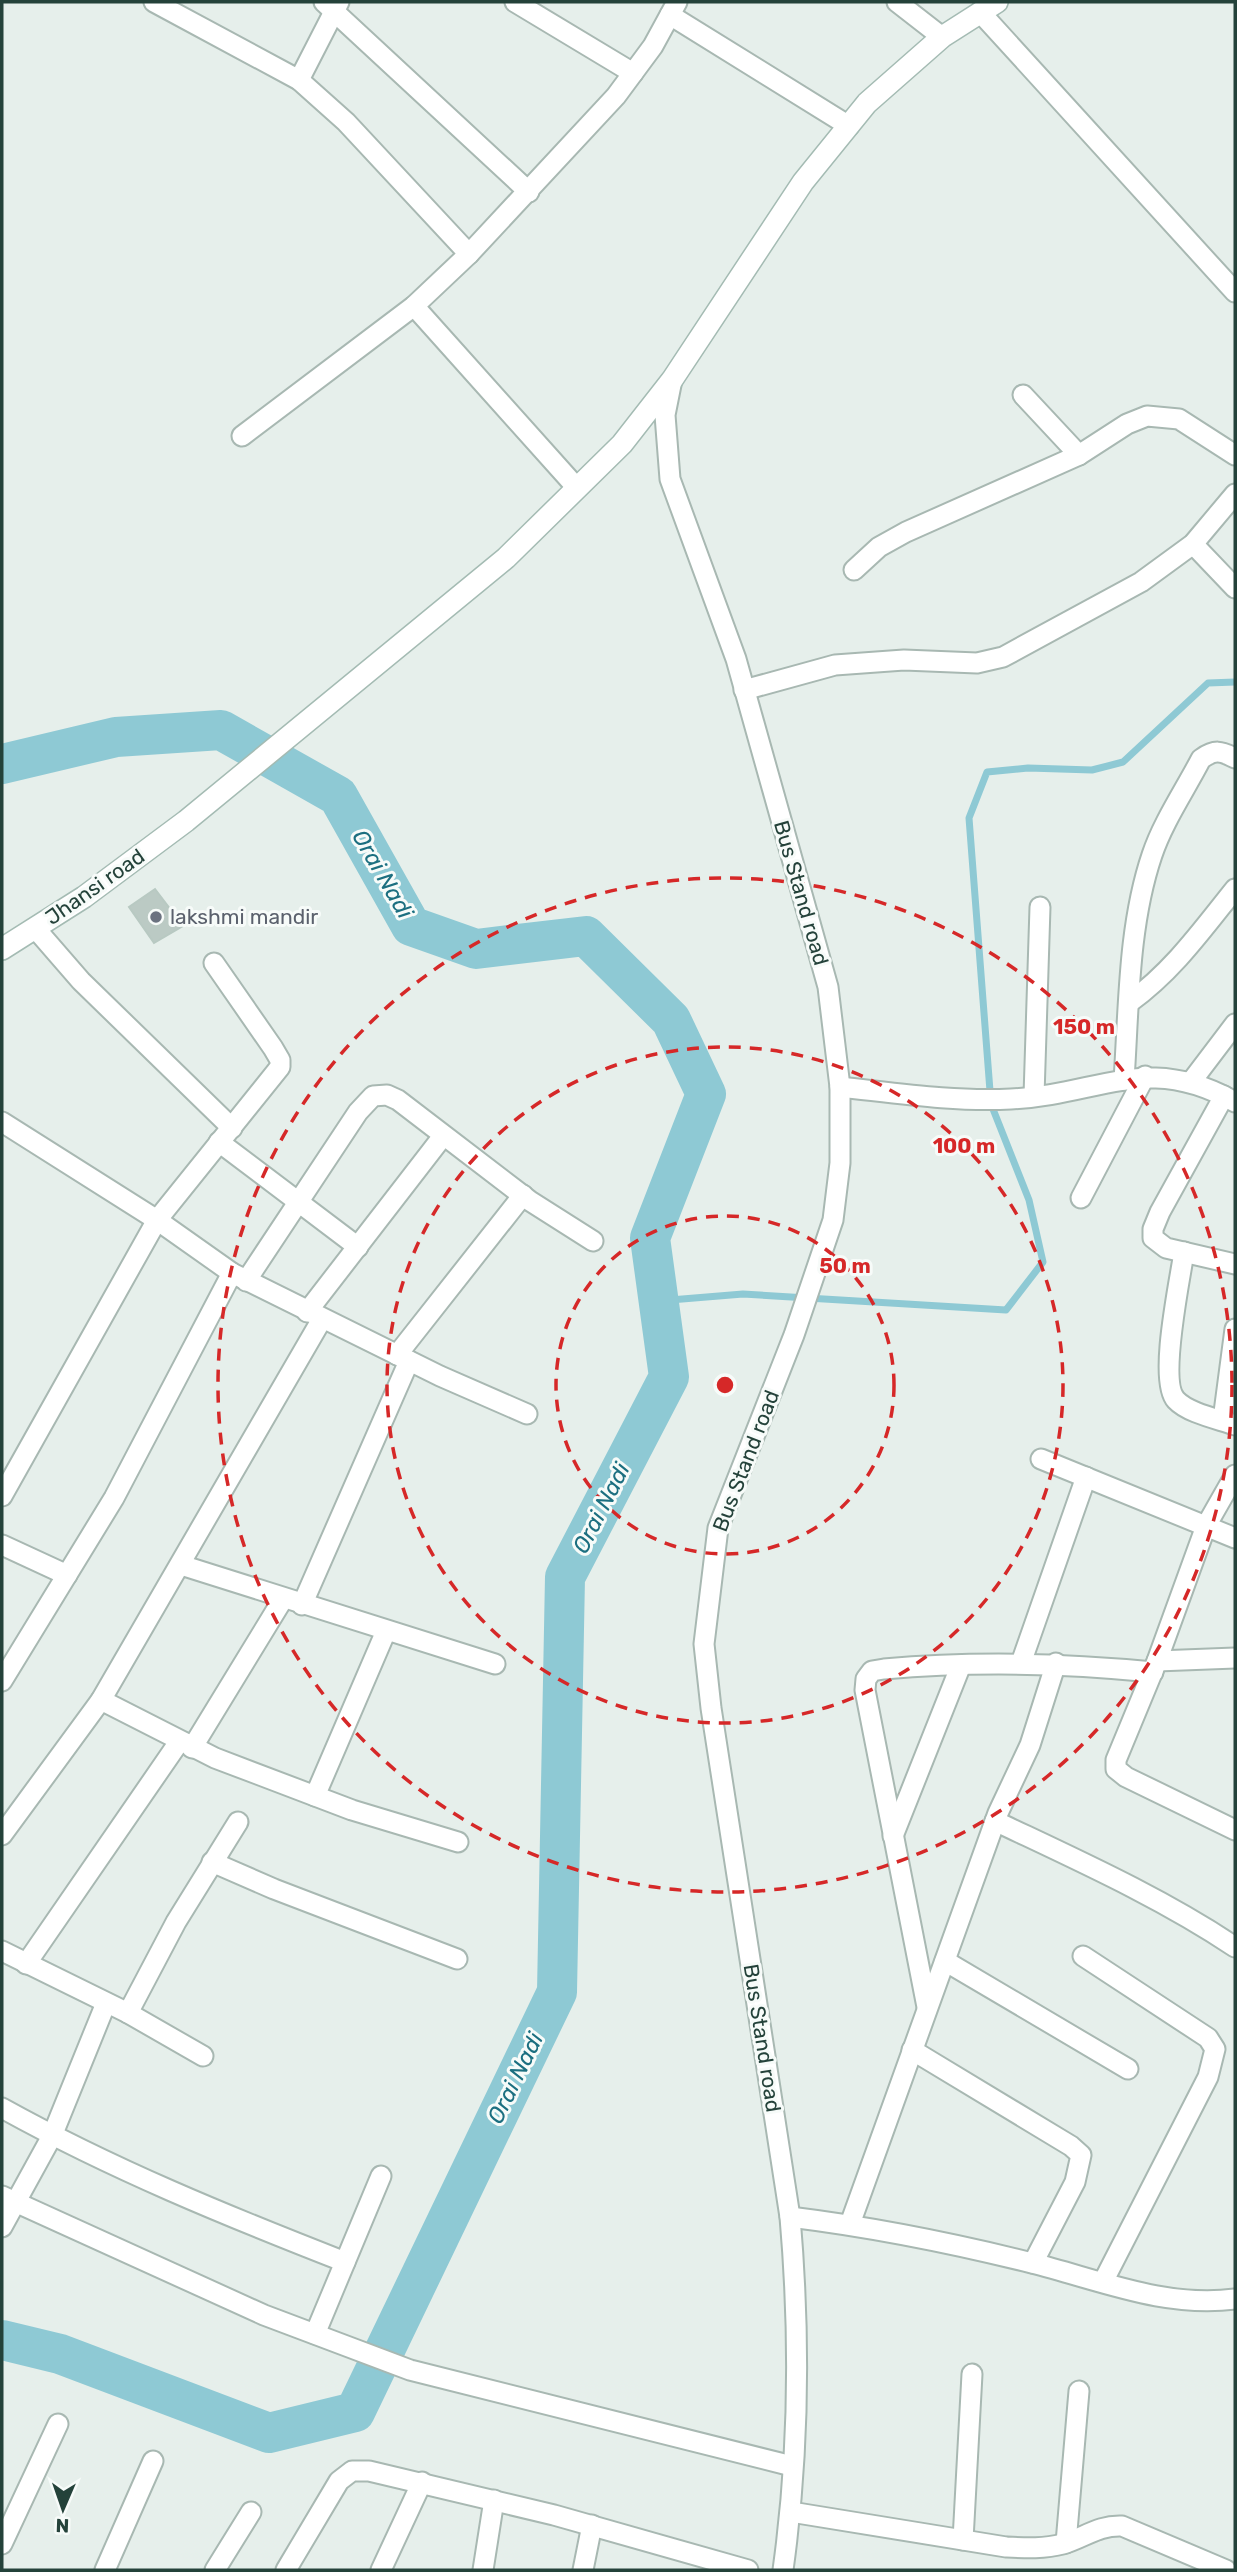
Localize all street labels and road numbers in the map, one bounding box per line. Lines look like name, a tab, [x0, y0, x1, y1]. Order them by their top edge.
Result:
street label: Bus Stand road	[769, 817, 834, 968]
street label: Jhansi road	[40, 843, 149, 930]
street label: Bus Stand road	[707, 1386, 784, 1535]
street label: Bus Stand road	[738, 1962, 787, 2114]

